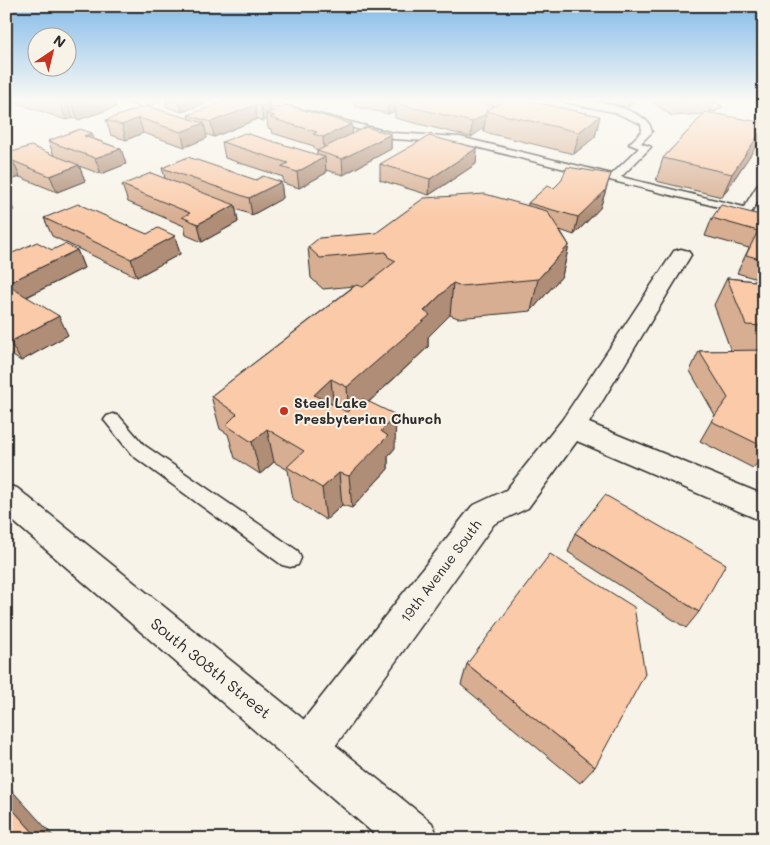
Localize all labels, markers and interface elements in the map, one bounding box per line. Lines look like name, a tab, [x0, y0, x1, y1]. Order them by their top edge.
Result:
north arrow	[28, 28, 78, 78]
text: N	[50, 30, 70, 52]
place label: Steel Lake Presbyterian Church	[294, 393, 441, 428]
marker: Steel Lake Presbyterian Church	[278, 405, 290, 417]
street label: 19th Avenue South	[396, 515, 486, 626]
street label: South 308th Street	[147, 612, 276, 723]

